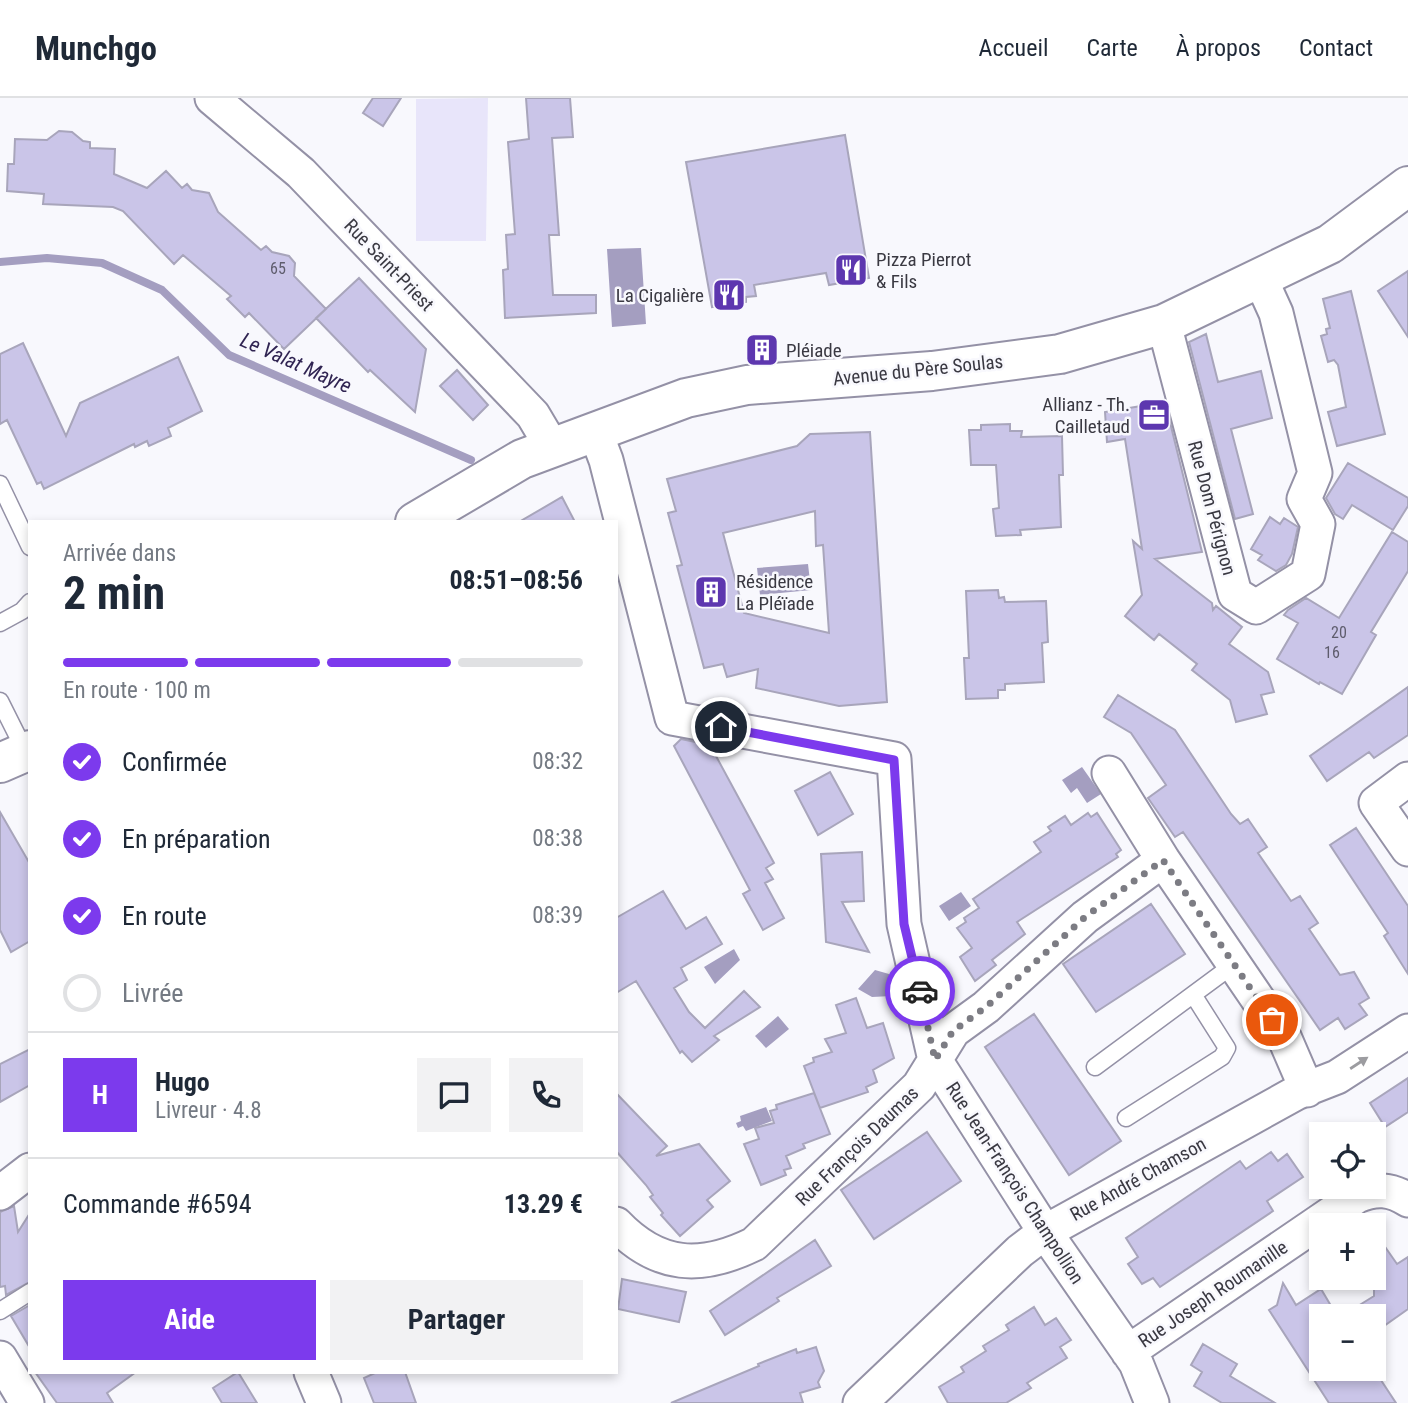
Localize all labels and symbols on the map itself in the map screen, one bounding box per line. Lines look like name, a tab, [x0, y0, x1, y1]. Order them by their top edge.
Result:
street label: Rue Saint-Priest	[339, 214, 439, 316]
place label: Pizza Pierrot & Fils	[876, 248, 971, 293]
restaurant icon: Pizza Pierrot & Fils	[832, 251, 870, 289]
house number: 65	[270, 259, 286, 278]
restaurant icon: La Cigalière	[710, 276, 748, 314]
place label: La Cigalière	[616, 284, 704, 307]
water label: Le Valat Mayre	[237, 328, 355, 398]
building icon: Pléiade	[743, 331, 781, 369]
place label: Pléiade	[786, 339, 842, 362]
street label: Avenue du Père Soulas	[832, 350, 1004, 390]
place label: Allianz - Th. Cailletaud	[1042, 393, 1130, 438]
office icon: Allianz - Th. Cailletaud	[1135, 396, 1173, 434]
street label: Rue Dom Pérignon	[1183, 438, 1241, 578]
place label: Résidence La Pléïade	[736, 570, 814, 615]
building icon: Résidence La Pléïade	[692, 573, 730, 611]
house number: 20	[1331, 623, 1347, 642]
house number: 16	[1324, 643, 1340, 662]
pin	[691, 697, 751, 757]
courier	[885, 956, 955, 1026]
pin	[1242, 990, 1302, 1050]
one-way arrow	[1350, 1056, 1368, 1070]
street label: Rue Jean-François Champollion	[941, 1078, 1089, 1288]
street label: Rue François Daumas	[791, 1081, 923, 1211]
street label: Rue André Chamson	[1066, 1132, 1210, 1226]
street label: Rue Joseph Roumanille	[1134, 1235, 1292, 1353]

